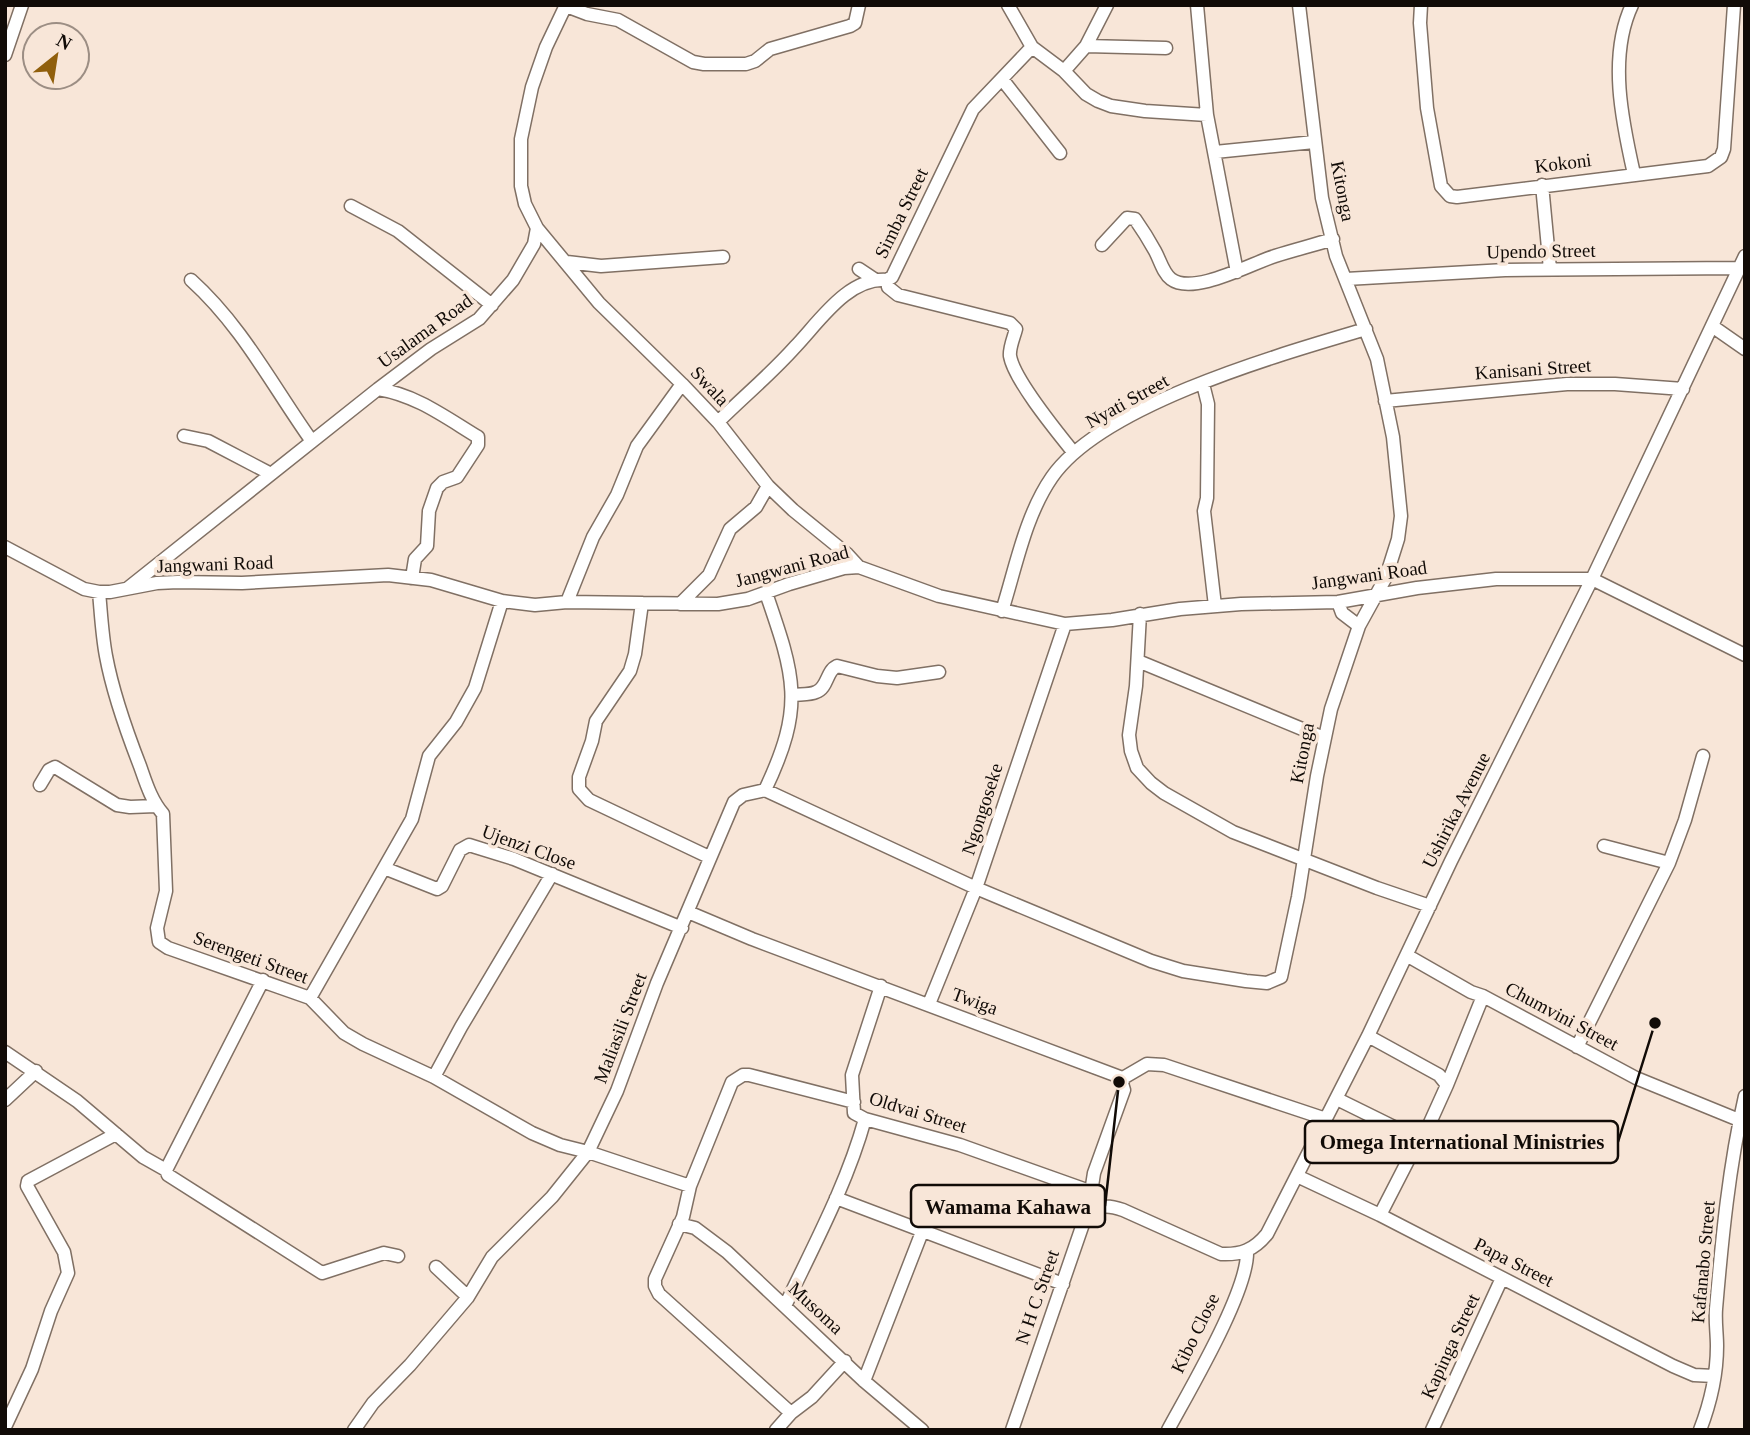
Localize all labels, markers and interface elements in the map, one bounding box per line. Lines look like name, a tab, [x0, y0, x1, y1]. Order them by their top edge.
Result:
north arrow	[21, 21, 91, 91]
text: N	[53, 29, 76, 54]
street label: Kokoni	[1533, 149, 1593, 177]
street label: Kitonga	[1327, 159, 1359, 224]
street label: Simba Street	[870, 164, 932, 261]
street label: Upendo Street	[1486, 240, 1597, 262]
street label: Usalama Road	[374, 289, 477, 372]
street label: Kanisani Street	[1474, 354, 1593, 384]
street label: Swala	[686, 362, 734, 411]
street label: Nyati Street	[1082, 369, 1173, 432]
street label: Jangwani Road	[733, 541, 852, 591]
street label: Jangwani Road	[156, 551, 274, 577]
street label: Jangwani Road	[1310, 556, 1429, 594]
street label: Kitonga	[1286, 720, 1318, 785]
street label: Ushirika Avenue	[1418, 749, 1494, 871]
street label: Ngongoseke	[957, 761, 1007, 857]
street label: Ujenzi Close	[479, 820, 579, 874]
street label: Serengeti Street	[191, 926, 312, 988]
street label: Maliasili Street	[589, 969, 651, 1086]
street label: Chumvini Street	[1502, 977, 1623, 1055]
street label: Twiga	[949, 983, 1001, 1019]
street label: Oldvai Street	[867, 1087, 970, 1137]
callout: Omega International Ministries	[1305, 1121, 1618, 1163]
text: Omega International Ministries	[1320, 1130, 1604, 1154]
callout: Wamama Kahawa	[911, 1185, 1105, 1227]
text: Wamama Kahawa	[925, 1195, 1092, 1219]
street label: Kafanabo Street	[1687, 1199, 1719, 1324]
street label: Papa Street	[1471, 1233, 1558, 1291]
street label: N H C Street	[1011, 1246, 1063, 1347]
street label: Musoma	[785, 1278, 848, 1339]
street label: Kibo Close	[1167, 1290, 1223, 1376]
street label: Kapinga Street	[1417, 1290, 1484, 1402]

